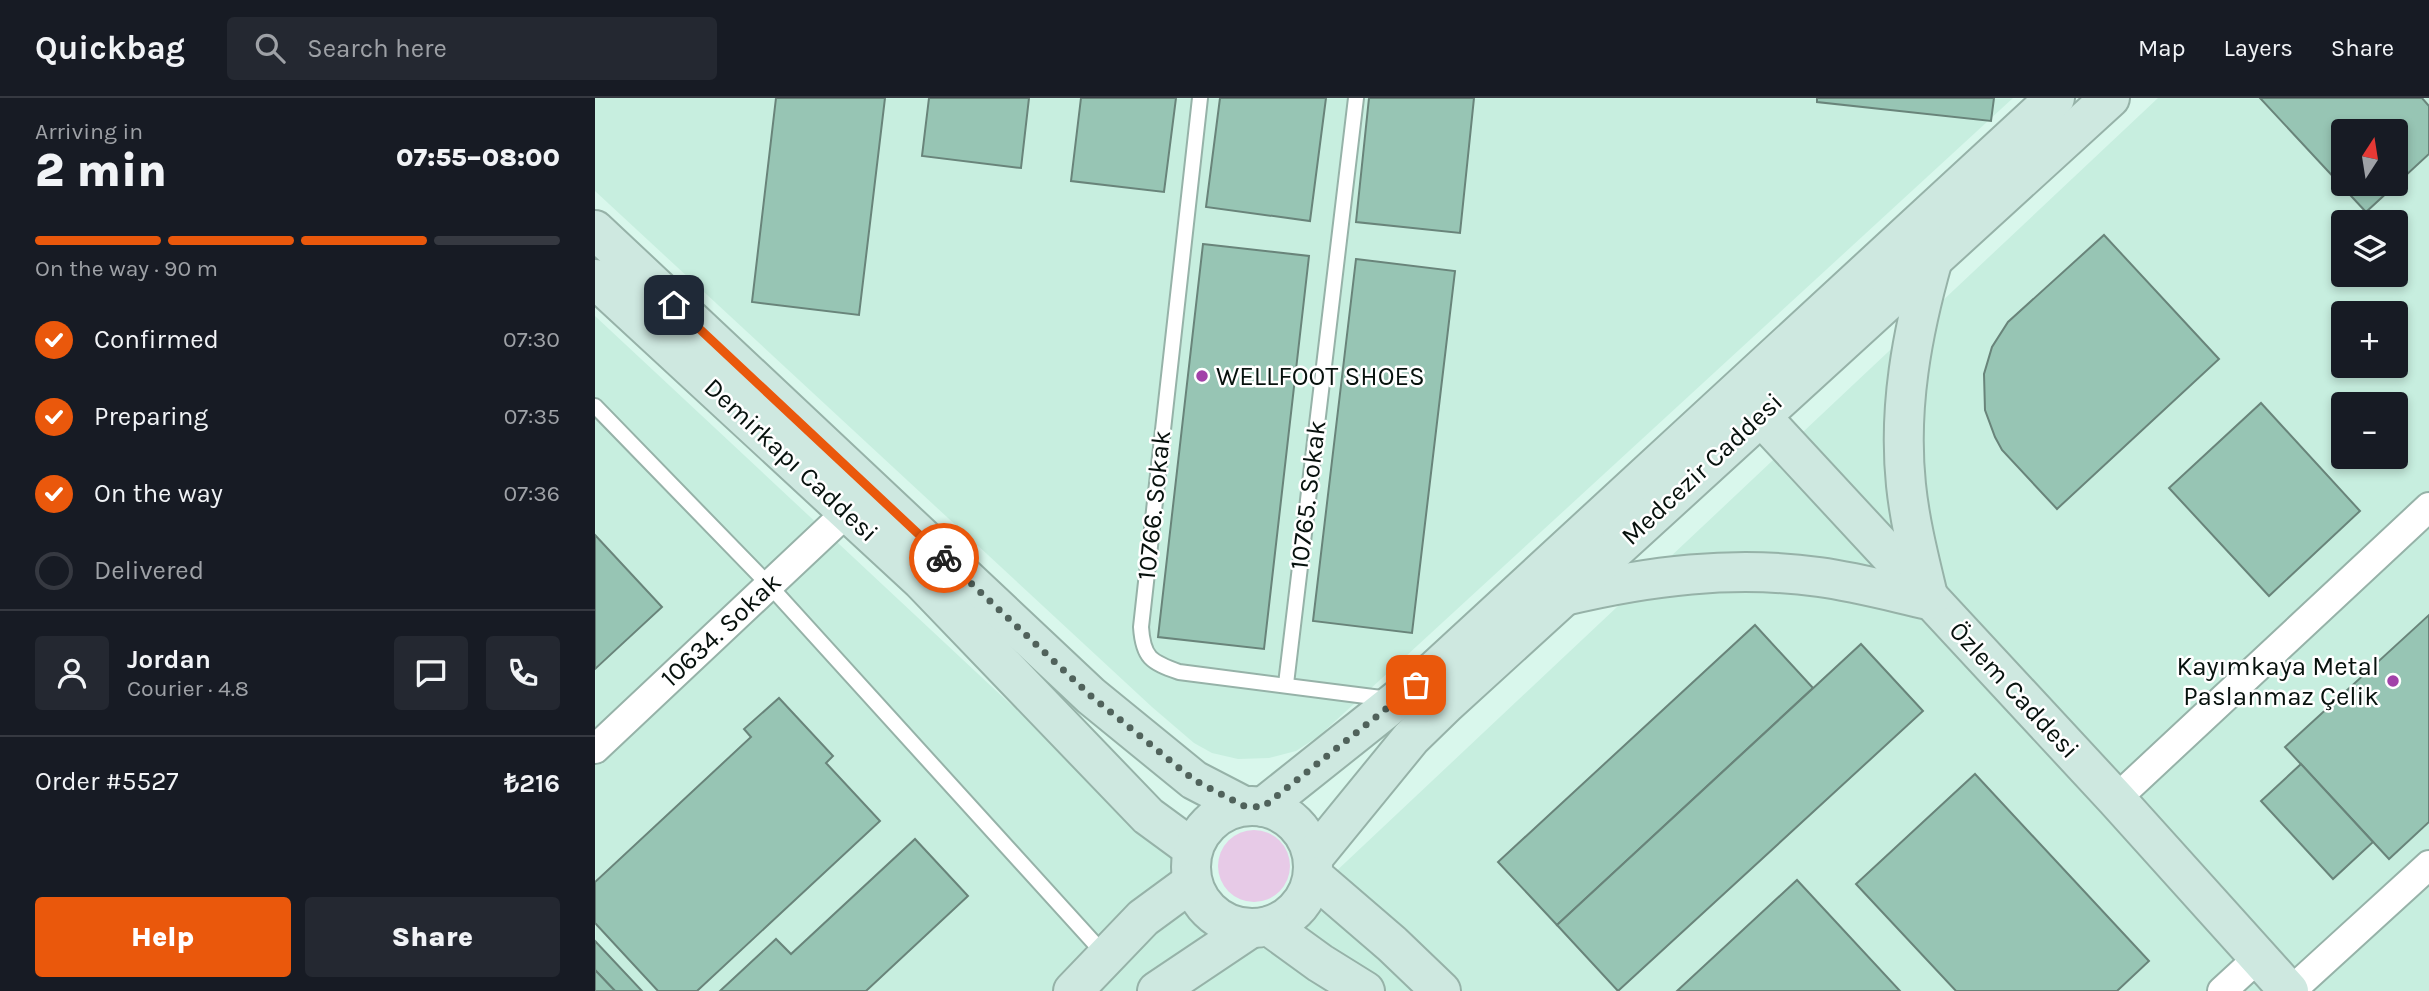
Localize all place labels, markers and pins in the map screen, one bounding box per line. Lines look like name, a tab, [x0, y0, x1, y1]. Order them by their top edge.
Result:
pin	[644, 275, 704, 335]
place label: WELLFOOT SHOES	[1216, 361, 1425, 392]
marker: WELLFOOT SHOES	[1194, 368, 1210, 384]
place label: Kayımkaya Metal Paslanmaz Çelik	[2176, 651, 2379, 712]
pin	[1386, 655, 1446, 715]
marker: Kayımkaya Metal Paslanmaz Çelik	[2385, 673, 2401, 689]

